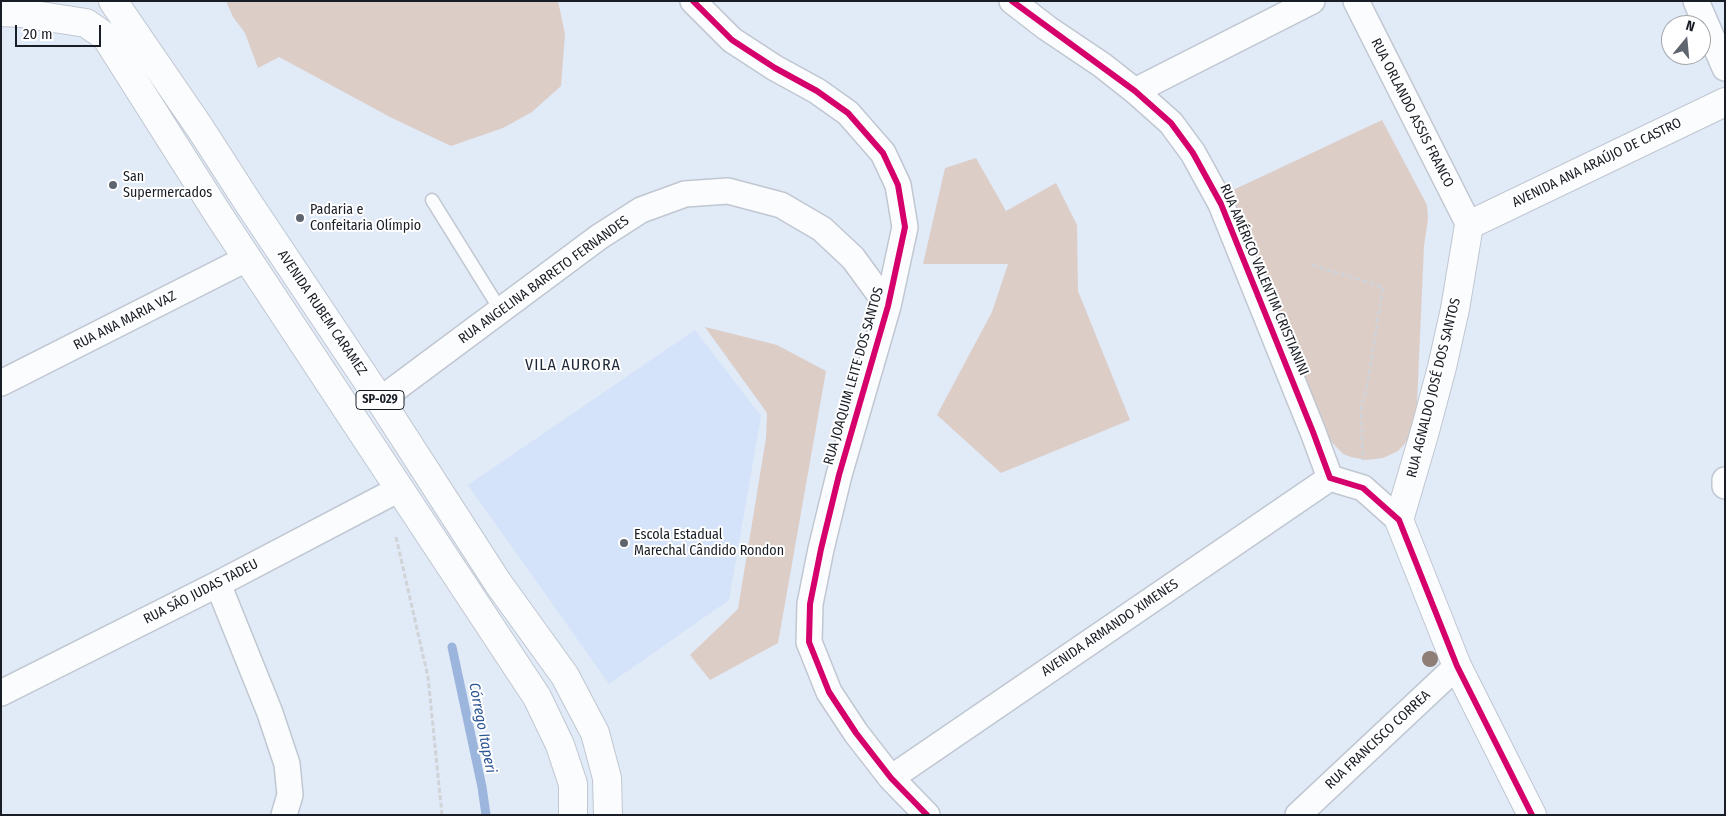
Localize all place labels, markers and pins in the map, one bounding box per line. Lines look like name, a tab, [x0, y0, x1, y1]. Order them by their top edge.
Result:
place label: San Supermercados	[123, 169, 212, 202]
marker: San Supermercados	[107, 179, 119, 191]
place label: Padaria e Confeitaria Olímpio	[310, 202, 421, 234]
marker: Padaria e Confeitaria Olímpio	[294, 212, 306, 224]
place label: Escola Estadual Marechal Cândido Rondon	[634, 527, 784, 560]
marker: Escola Estadual Marechal Cândido Rondon	[618, 537, 630, 549]

